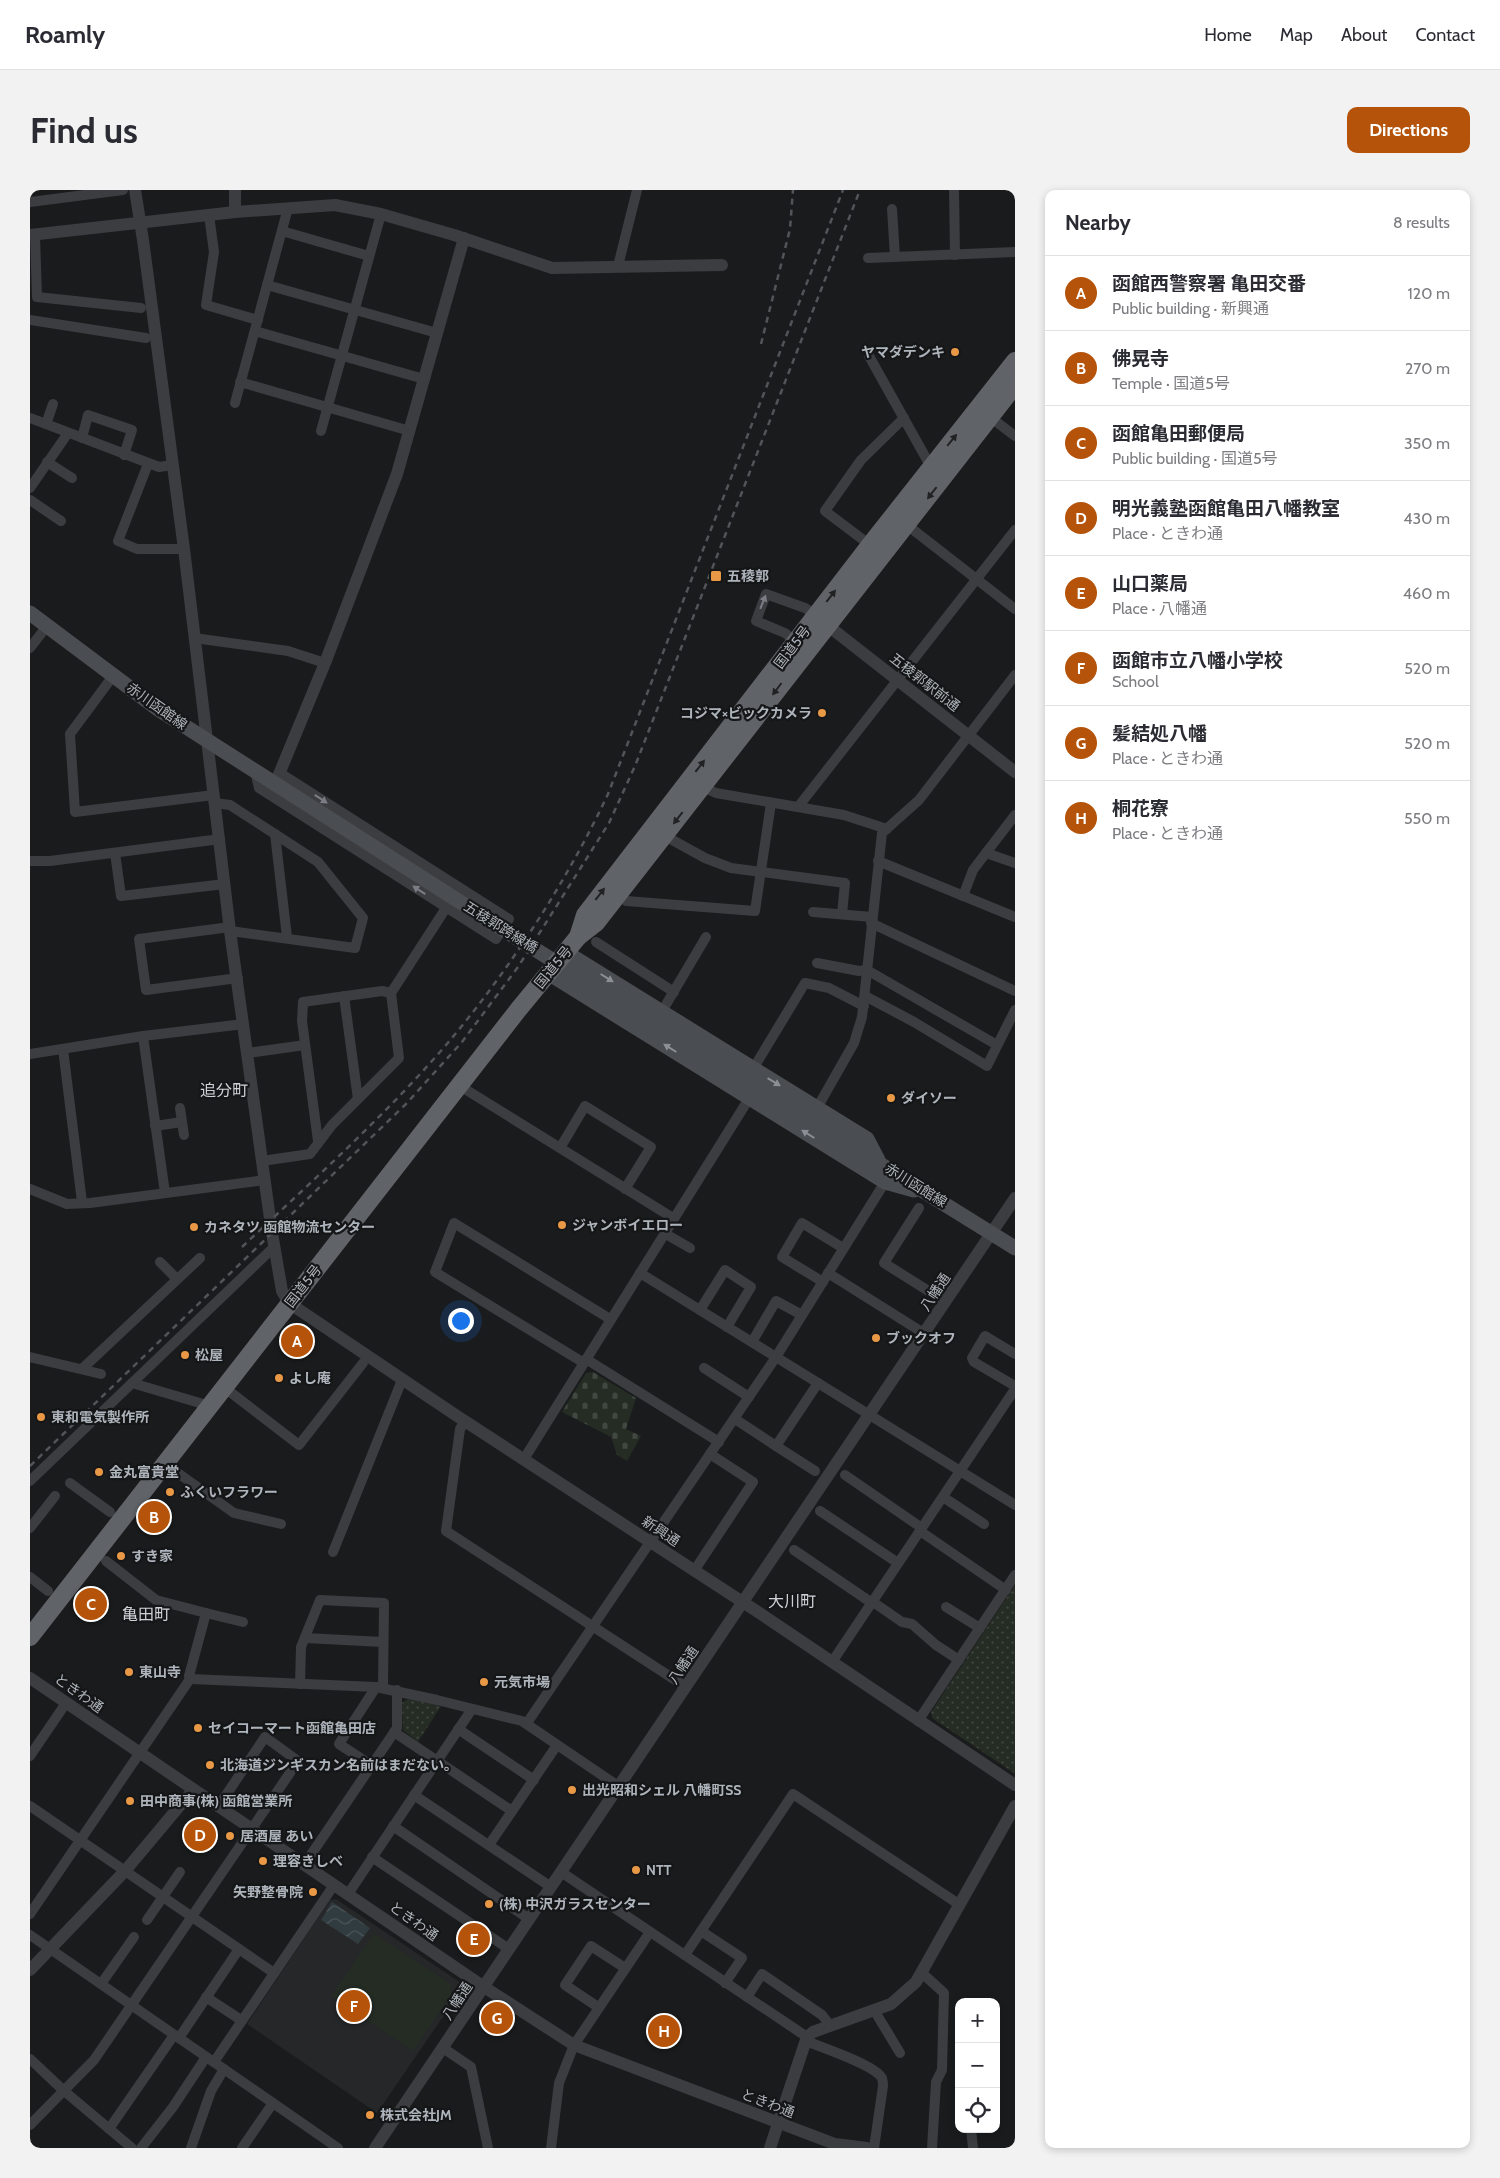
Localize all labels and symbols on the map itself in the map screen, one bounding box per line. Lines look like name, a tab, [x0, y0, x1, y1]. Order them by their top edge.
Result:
place label: ヤマダデンキ	[861, 343, 945, 361]
marker: ヤマダデンキ	[949, 346, 961, 358]
one-way arrow	[947, 434, 958, 447]
one-way arrow	[926, 486, 937, 499]
place label: 五稜郭	[727, 567, 769, 585]
marker: 五稜郭	[709, 569, 723, 583]
one-way arrow	[826, 589, 836, 603]
one-way arrow	[759, 594, 767, 609]
street label: 国道5号	[770, 622, 814, 672]
street label: 五稜郭駅前通	[886, 649, 964, 715]
street label: 赤川函館線	[123, 679, 191, 733]
one-way arrow	[772, 682, 783, 695]
place label: コジマ×ビックカメラ	[680, 704, 812, 722]
marker: コジマ×ビックカメラ	[816, 707, 828, 719]
one-way arrow	[695, 759, 705, 773]
one-way arrow	[315, 794, 328, 804]
one-way arrow	[673, 811, 684, 824]
one-way arrow	[412, 886, 425, 895]
one-way arrow	[595, 888, 606, 901]
street label: 五稜郭跨線橋	[461, 897, 541, 957]
street label: 国道5号	[530, 942, 576, 992]
one-way arrow	[600, 973, 613, 983]
one-way arrow	[664, 1044, 677, 1053]
one-way arrow	[768, 1078, 781, 1087]
district label: 追分町	[200, 1081, 248, 1100]
place label: ダイソー	[901, 1089, 957, 1107]
marker: ダイソー	[885, 1092, 897, 1104]
one-way arrow	[802, 1129, 815, 1139]
street label: 赤川函館線	[882, 1159, 950, 1211]
place label: ジャンボイエロー	[572, 1216, 683, 1234]
place label: カネタツ 函館物流センター	[204, 1218, 375, 1236]
marker: ジャンボイエロー	[556, 1219, 568, 1231]
marker: カネタツ 函館物流センター	[188, 1221, 200, 1233]
street label: 国道5号	[281, 1261, 325, 1311]
street label: 八幡通	[916, 1270, 954, 1314]
your location	[448, 1308, 474, 1334]
pin: A	[281, 1322, 313, 1360]
place label: ブックオフ	[886, 1329, 956, 1347]
marker: ブックオフ	[870, 1332, 882, 1344]
place label: 松屋	[195, 1346, 223, 1364]
marker: 松屋	[179, 1349, 191, 1361]
place label: よし庵	[289, 1369, 331, 1387]
marker: よし庵	[273, 1372, 285, 1384]
place label: 東和電気製作所	[51, 1408, 149, 1426]
marker: 東和電気製作所	[35, 1411, 47, 1423]
place label: 金丸富貴堂	[109, 1463, 179, 1481]
marker: 金丸富貴堂	[93, 1466, 105, 1478]
place label: ふくいフラワー	[180, 1483, 278, 1501]
marker: ふくいフラワー	[164, 1486, 176, 1498]
pin: B	[138, 1498, 170, 1536]
street label: 新興通	[639, 1512, 683, 1550]
place label: すき家	[131, 1547, 173, 1565]
marker: すき家	[115, 1550, 127, 1562]
pin: C	[75, 1585, 107, 1623]
district label: 大川町	[768, 1592, 816, 1611]
district label: 亀田町	[122, 1605, 170, 1624]
street label: 八幡通	[664, 1643, 702, 1687]
place label: 東山寺	[139, 1663, 181, 1681]
marker: 東山寺	[123, 1666, 135, 1678]
street label: ときわ通	[51, 1670, 107, 1716]
place label: 元気市場	[494, 1673, 550, 1691]
marker: 元気市場	[478, 1676, 490, 1688]
place label: セイコーマート函館亀田店	[208, 1719, 376, 1737]
marker: セイコーマート函館亀田店	[192, 1722, 204, 1734]
place label: 北海道ジンギスカン名前はまだない。	[220, 1756, 458, 1774]
marker: 北海道ジンギスカン名前はまだない。	[204, 1759, 216, 1771]
place label: 出光昭和シェル 八幡町SS	[582, 1781, 741, 1799]
marker: 出光昭和シェル 八幡町SS	[566, 1784, 578, 1796]
place label: 田中商事(株) 函館営業所	[140, 1792, 292, 1810]
marker: 田中商事(株) 函館営業所	[124, 1795, 136, 1807]
pin: D	[184, 1816, 216, 1854]
place label: 居酒屋 あい	[240, 1827, 313, 1845]
marker: 居酒屋 あい	[224, 1830, 236, 1842]
place label: 理容きしべ	[273, 1852, 343, 1870]
marker: 理容きしべ	[257, 1855, 269, 1867]
place label: NTT	[646, 1861, 672, 1879]
marker: NTT	[630, 1864, 642, 1876]
place label: 矢野整骨院	[233, 1883, 303, 1901]
marker: 矢野整骨院	[307, 1886, 319, 1898]
place label: (株) 中沢ガラスセンター	[499, 1895, 651, 1913]
street label: ときわ通	[386, 1898, 442, 1944]
marker: (株) 中沢ガラスセンター	[483, 1898, 495, 1910]
pin: E	[458, 1920, 490, 1958]
street label: 八幡通	[438, 1979, 476, 2023]
pin: F	[338, 1987, 370, 2025]
pin: G	[481, 1999, 513, 2037]
pin: H	[648, 2012, 680, 2050]
street label: ときわ通	[739, 2085, 797, 2121]
place label: 株式会社JM	[380, 2106, 452, 2124]
marker: 株式会社JM	[364, 2109, 376, 2121]

